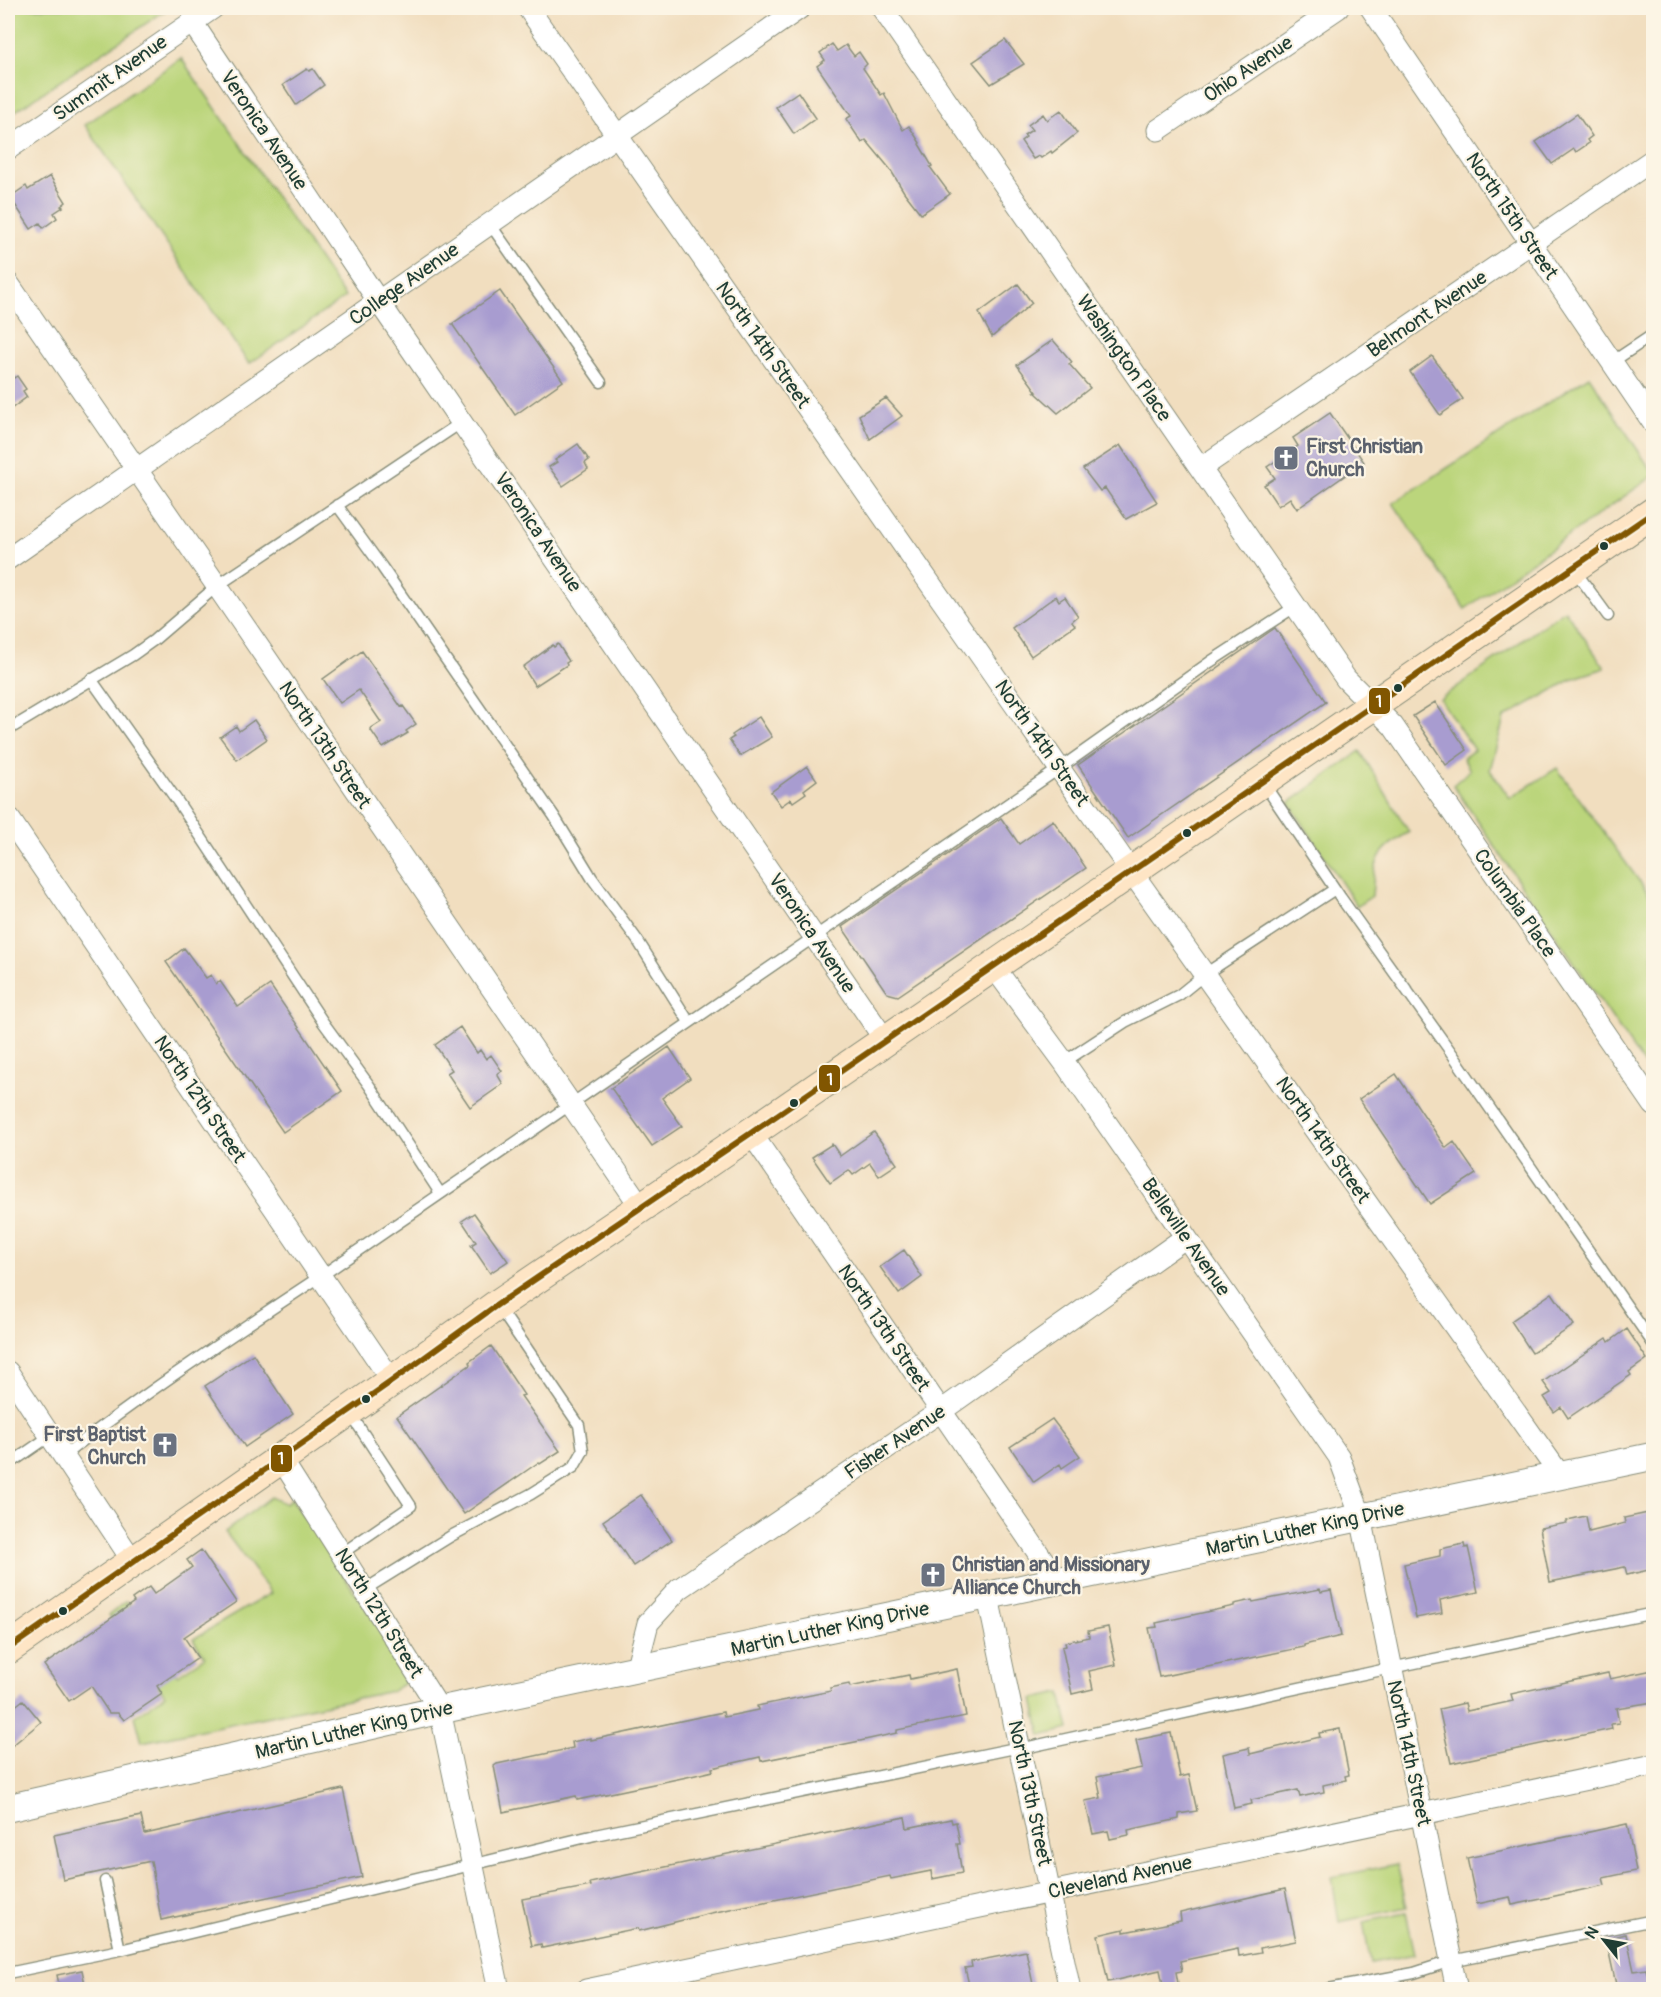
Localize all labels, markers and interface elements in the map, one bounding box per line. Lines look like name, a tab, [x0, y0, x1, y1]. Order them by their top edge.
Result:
street label: Summit Avenue	[48, 29, 172, 127]
street label: Ohio Avenue	[1199, 30, 1298, 108]
street label: Veronica Avenue	[215, 65, 313, 195]
street label: North 15th Street	[1460, 148, 1564, 285]
street label: College Avenue	[344, 237, 464, 331]
street label: Belmont Avenue	[1362, 265, 1492, 363]
street label: North 14th Street	[710, 277, 816, 414]
street label: Washington Place	[1071, 290, 1177, 426]
place label: First Christian Church	[1306, 434, 1423, 482]
church icon: First Christian Church	[1271, 443, 1301, 473]
street label: Veronica Avenue	[489, 467, 587, 597]
unlabelled marker	[1598, 540, 1610, 552]
street label: North 14th Street	[989, 675, 1095, 812]
street label: North 13th Street	[273, 677, 377, 814]
unlabelled marker	[1392, 682, 1404, 694]
line badge: 1	[1368, 687, 1391, 715]
text: 1	[1376, 692, 1382, 712]
unlabelled marker	[1181, 827, 1193, 839]
street label: Columbia Place	[1468, 844, 1562, 962]
street label: Veronica Avenue	[763, 868, 861, 998]
street label: North 12th Street	[148, 1031, 252, 1168]
line badge: 1	[818, 1064, 841, 1093]
text: 1	[827, 1070, 833, 1090]
street label: North 14th Street	[1270, 1072, 1376, 1209]
unlabelled marker	[788, 1097, 800, 1109]
street label: Belleville Avenue	[1136, 1173, 1236, 1301]
street label: North 13th Street	[832, 1260, 936, 1397]
unlabelled marker	[360, 1393, 372, 1405]
street label: Fisher Avenue	[840, 1399, 950, 1485]
place label: First Baptist Church	[43, 1422, 147, 1470]
church icon: First Baptist Church	[150, 1430, 180, 1460]
line badge: 1	[270, 1444, 293, 1473]
text: 1	[278, 1449, 284, 1469]
street label: Martin Luther King Drive	[1204, 1496, 1406, 1562]
street label: North 12th Street	[329, 1544, 429, 1683]
place label: Christian and Missionary Alliance Church	[952, 1552, 1150, 1600]
church icon: Christian and Missionary Alliance Church	[918, 1560, 948, 1590]
street label: Martin Luther King Drive	[729, 1596, 931, 1662]
unlabelled marker	[57, 1605, 69, 1617]
street label: North 14th Street	[1381, 1678, 1437, 1829]
street label: Martin Luther King Drive	[253, 1695, 455, 1765]
street label: North 13th Street	[1002, 1718, 1058, 1869]
street label: Cleveland Avenue	[1046, 1850, 1194, 1904]
north arrow	[1574, 1910, 1634, 1970]
text: N	[1581, 1923, 1603, 1943]

